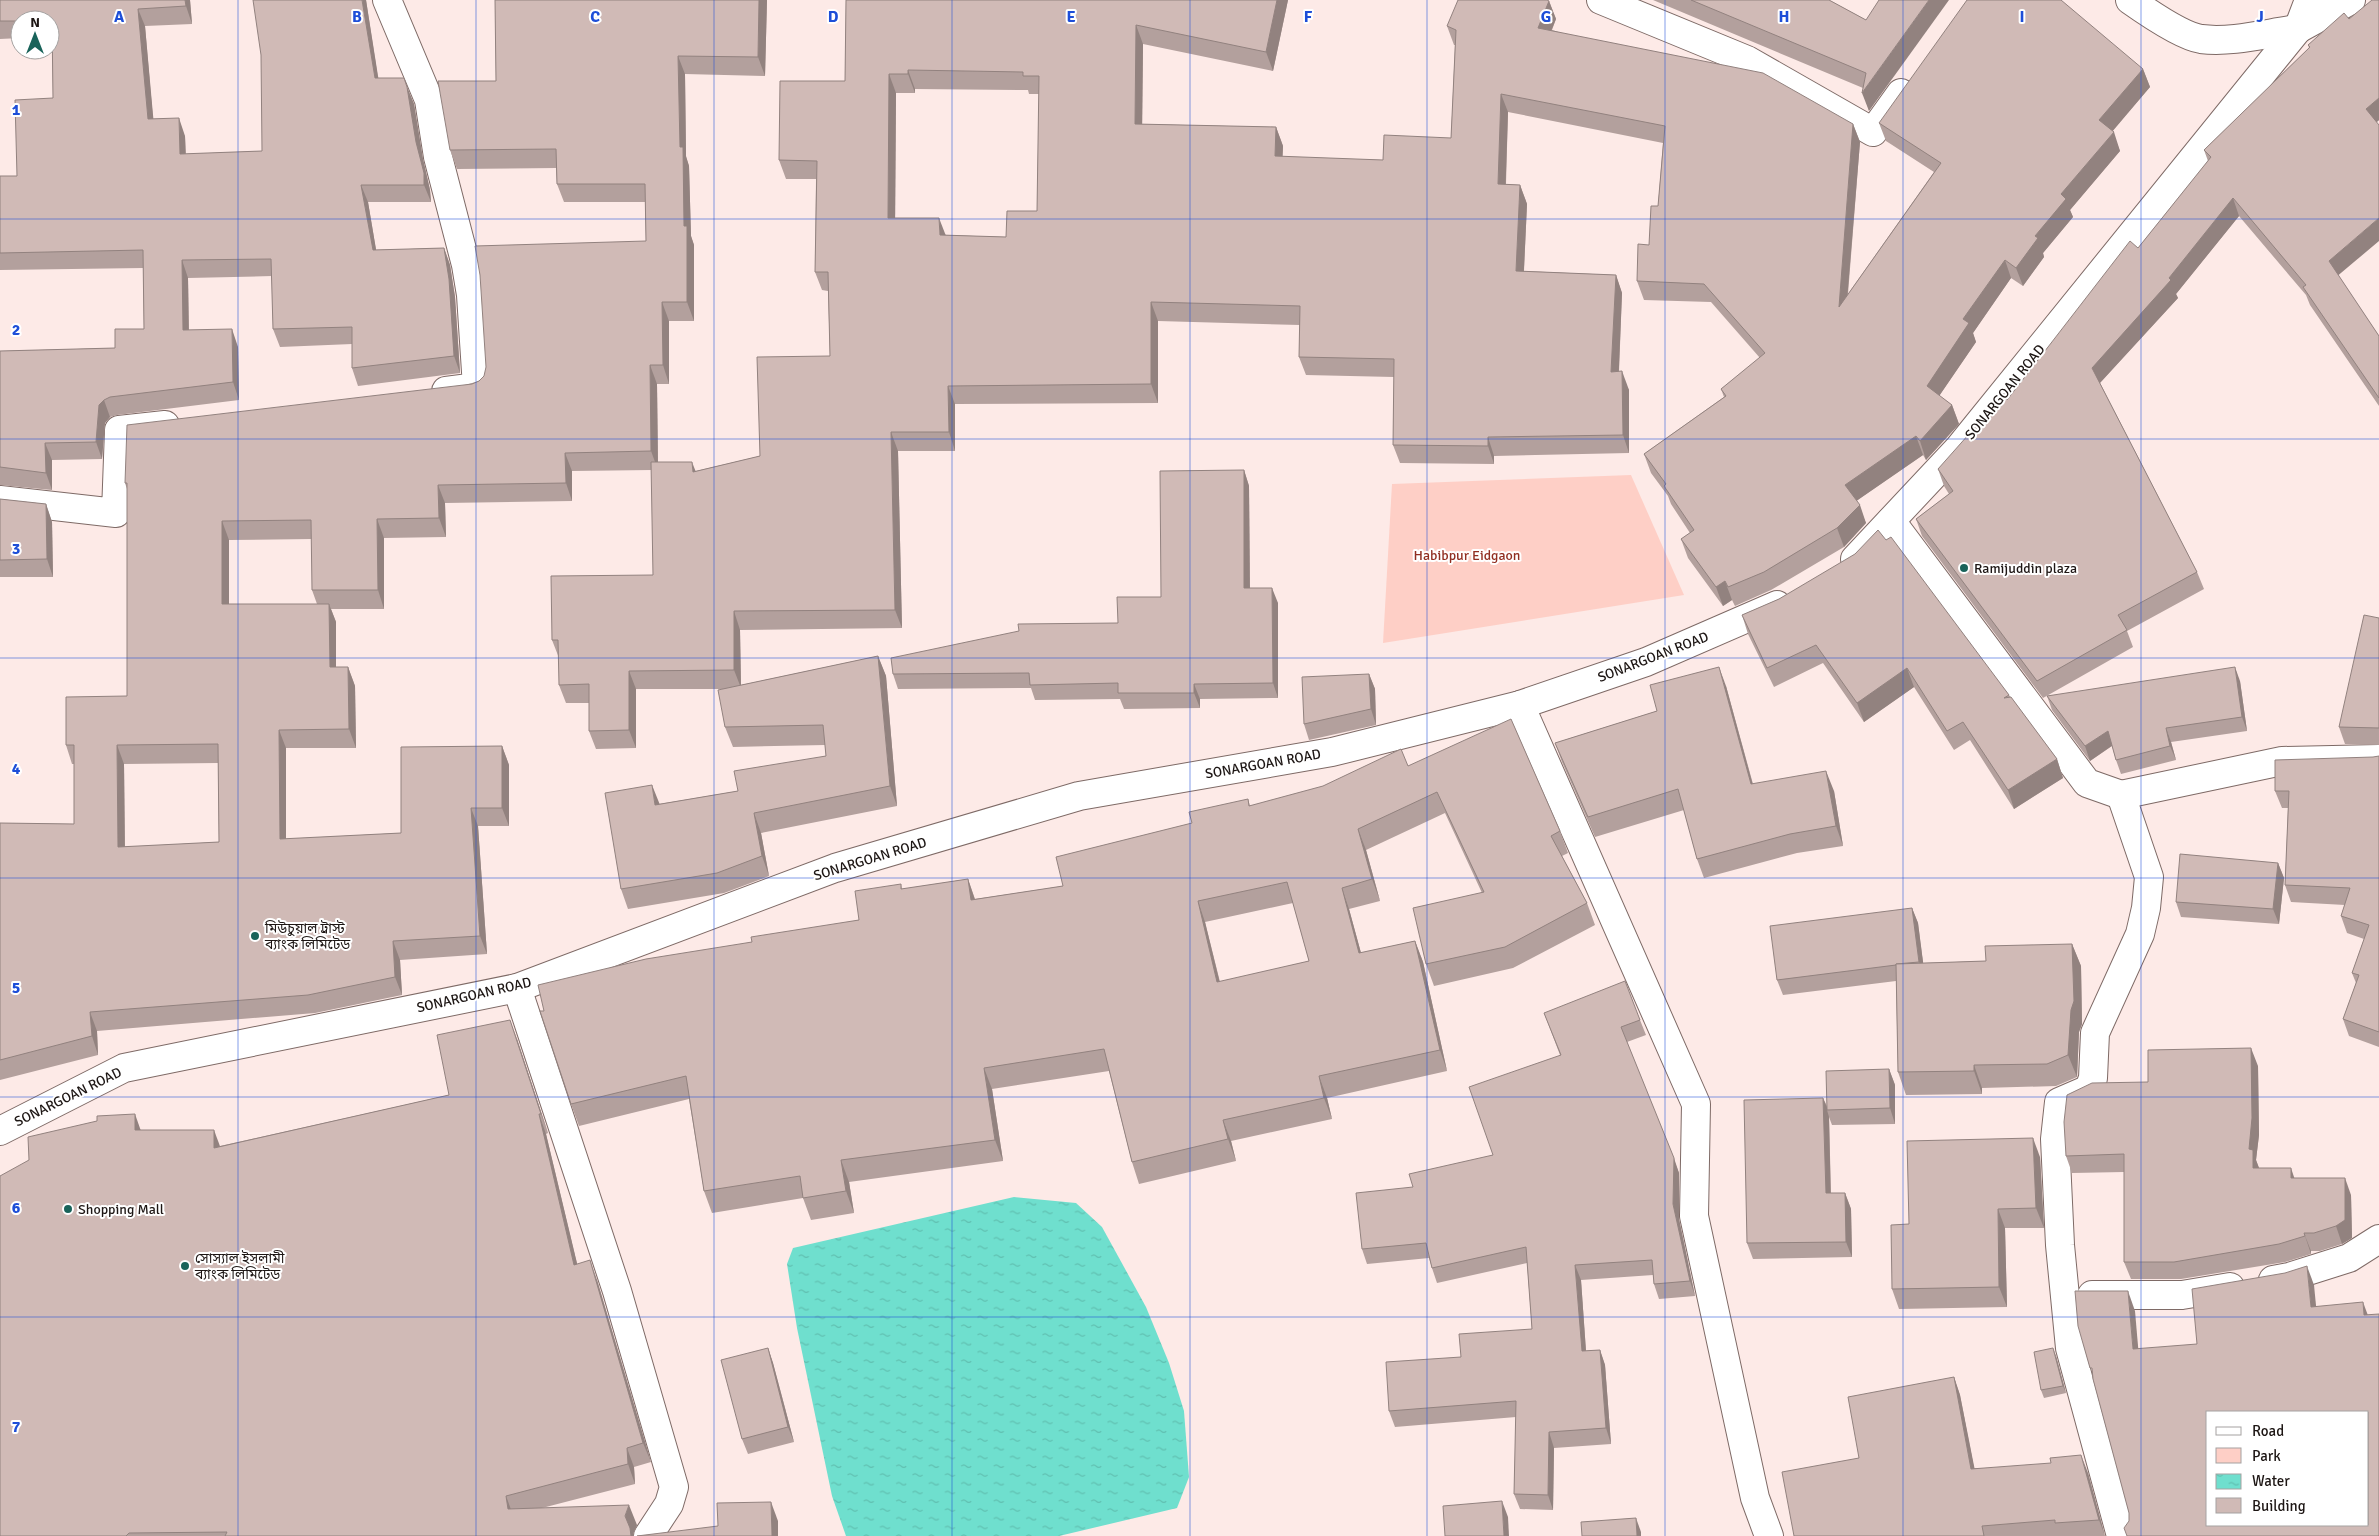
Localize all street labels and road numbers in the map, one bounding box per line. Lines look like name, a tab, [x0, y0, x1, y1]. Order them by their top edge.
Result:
street label: SONARGOAN ROAD	[1961, 341, 2049, 443]
street label: SONARGOAN ROAD	[1595, 628, 1711, 686]
street label: SONARGOAN ROAD	[1204, 745, 1322, 783]
street label: SONARGOAN ROAD	[811, 834, 929, 884]
street label: SONARGOAN ROAD	[415, 974, 533, 1016]
street label: SONARGOAN ROAD	[12, 1064, 124, 1130]

